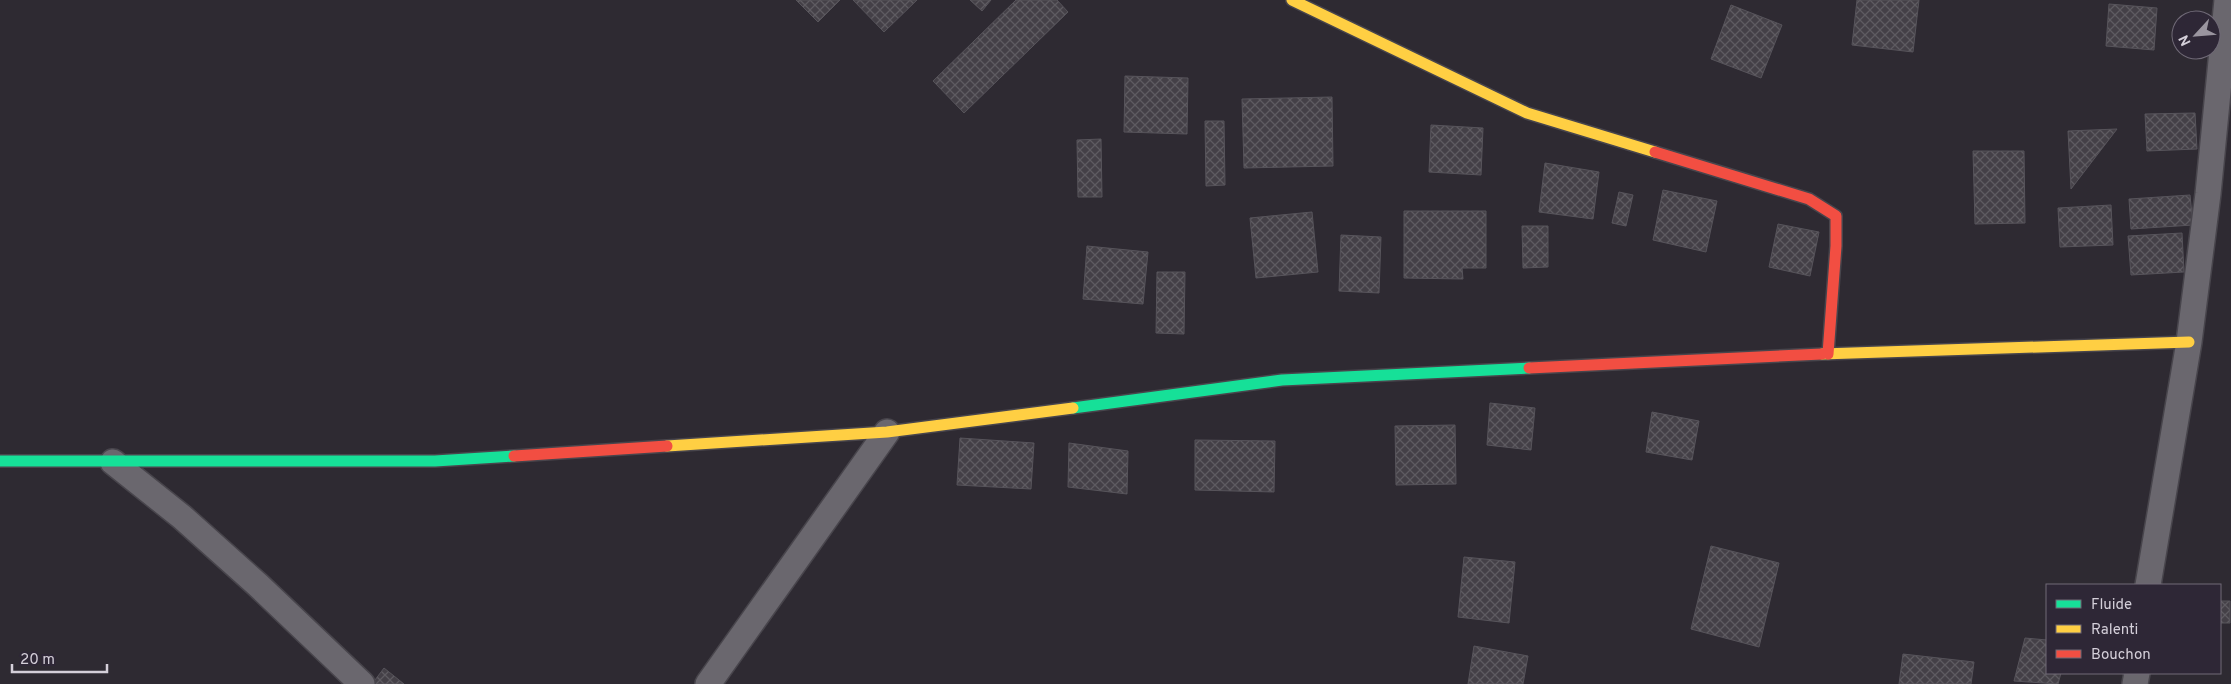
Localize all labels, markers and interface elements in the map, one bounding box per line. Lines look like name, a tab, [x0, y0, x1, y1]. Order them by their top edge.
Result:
north arrow	[2171, 10, 2221, 60]
text: N	[2176, 32, 2196, 48]
legend	[2046, 584, 2221, 674]
text: Fluide	[2091, 596, 2132, 615]
text: Ralenti	[2091, 621, 2138, 640]
scale bar	[12, 642, 108, 674]
text: Bouchon	[2091, 646, 2151, 665]
text: 20 m	[20, 651, 55, 670]

